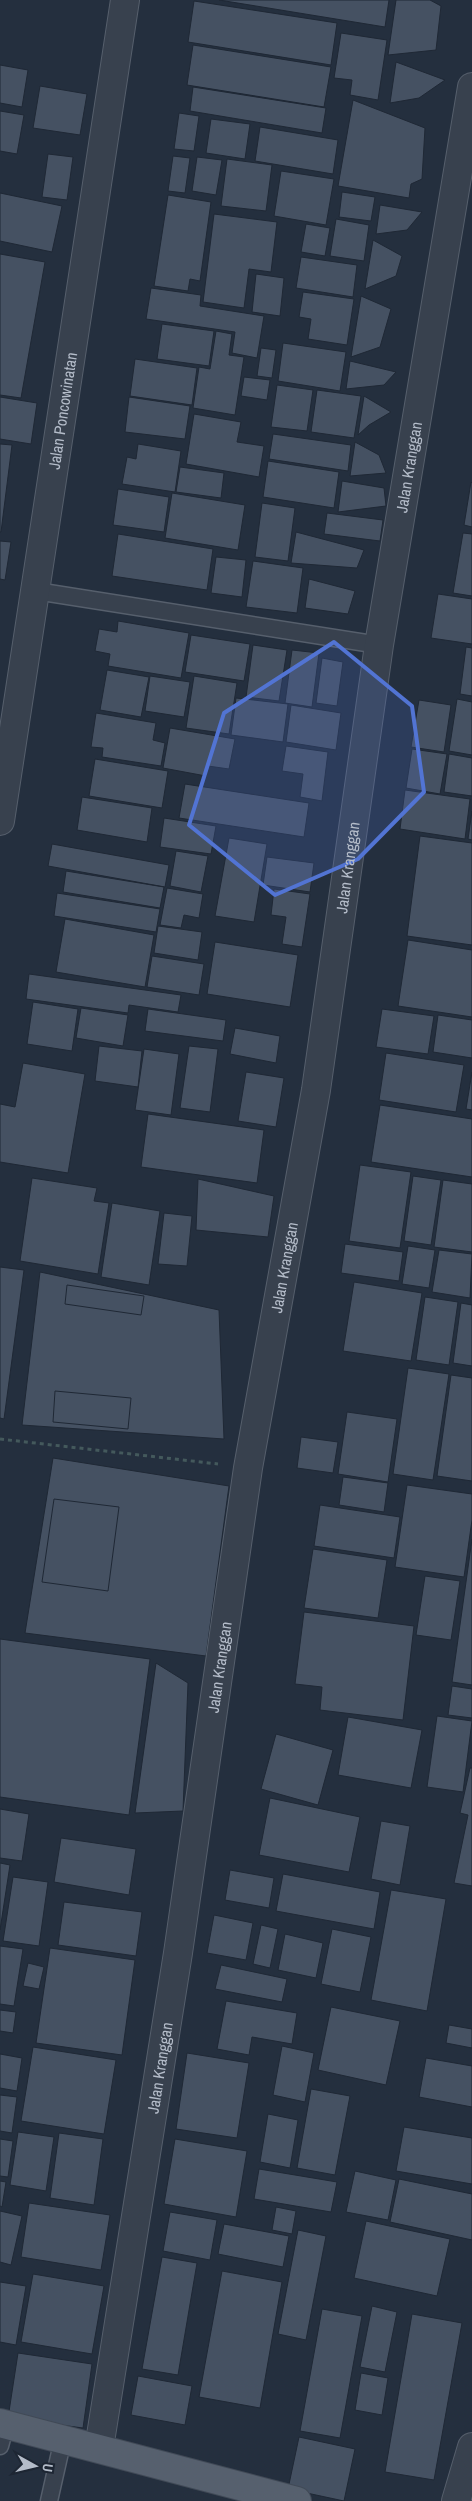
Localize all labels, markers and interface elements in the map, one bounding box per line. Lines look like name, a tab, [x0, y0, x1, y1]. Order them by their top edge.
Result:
street label: Jalan Poncowinatan	[43, 351, 82, 471]
street label: Jalan Kranggan	[390, 420, 427, 514]
street label: Jalan Kranggan	[330, 821, 365, 915]
street label: Jalan Kranggan	[265, 1220, 303, 1315]
street label: Jalan Kranggan	[202, 1620, 237, 1714]
street label: Jalan Kranggan	[142, 2021, 178, 2115]
north arrow	[10, 2441, 60, 2491]
text: U	[38, 2462, 57, 2473]

